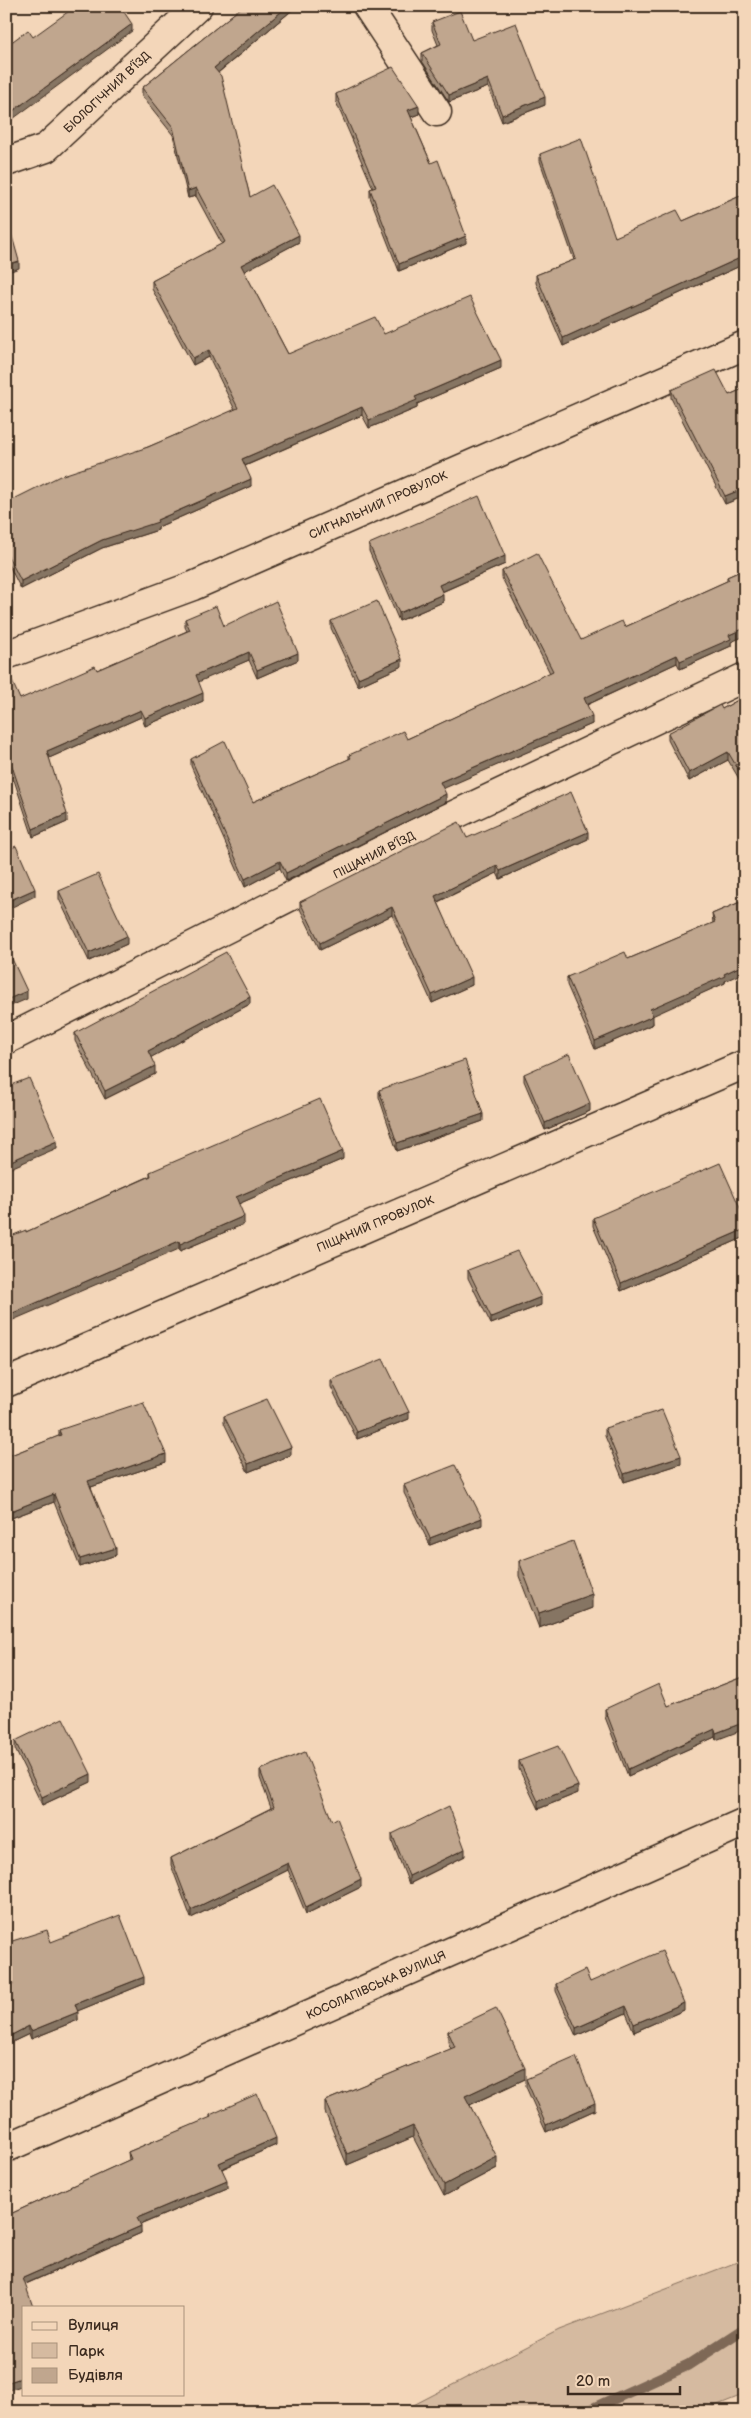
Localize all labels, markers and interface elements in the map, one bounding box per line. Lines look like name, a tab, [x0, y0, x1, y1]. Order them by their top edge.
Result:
street label: БІОЛОГІЧНИЙ В’ЇЗД	[60, 47, 154, 136]
street label: СИГНАЛЬНИЙ ПРОВУЛОК	[307, 468, 450, 543]
street label: ПІЩАНИЙ В’ЇЗД	[330, 827, 418, 883]
street label: ПІЩАНИЙ ПРОВУЛОК	[314, 1193, 436, 1256]
street label: КОСОЛАПІВСЬКА ВУЛИЦЯ	[304, 1948, 448, 2023]
legend	[22, 2306, 185, 2396]
text: Вулиця	[68, 2316, 119, 2335]
text: Парк	[68, 2342, 105, 2361]
scale bar	[568, 2363, 681, 2395]
text: Будівля	[68, 2366, 123, 2385]
text: 20 m	[576, 2372, 610, 2391]

